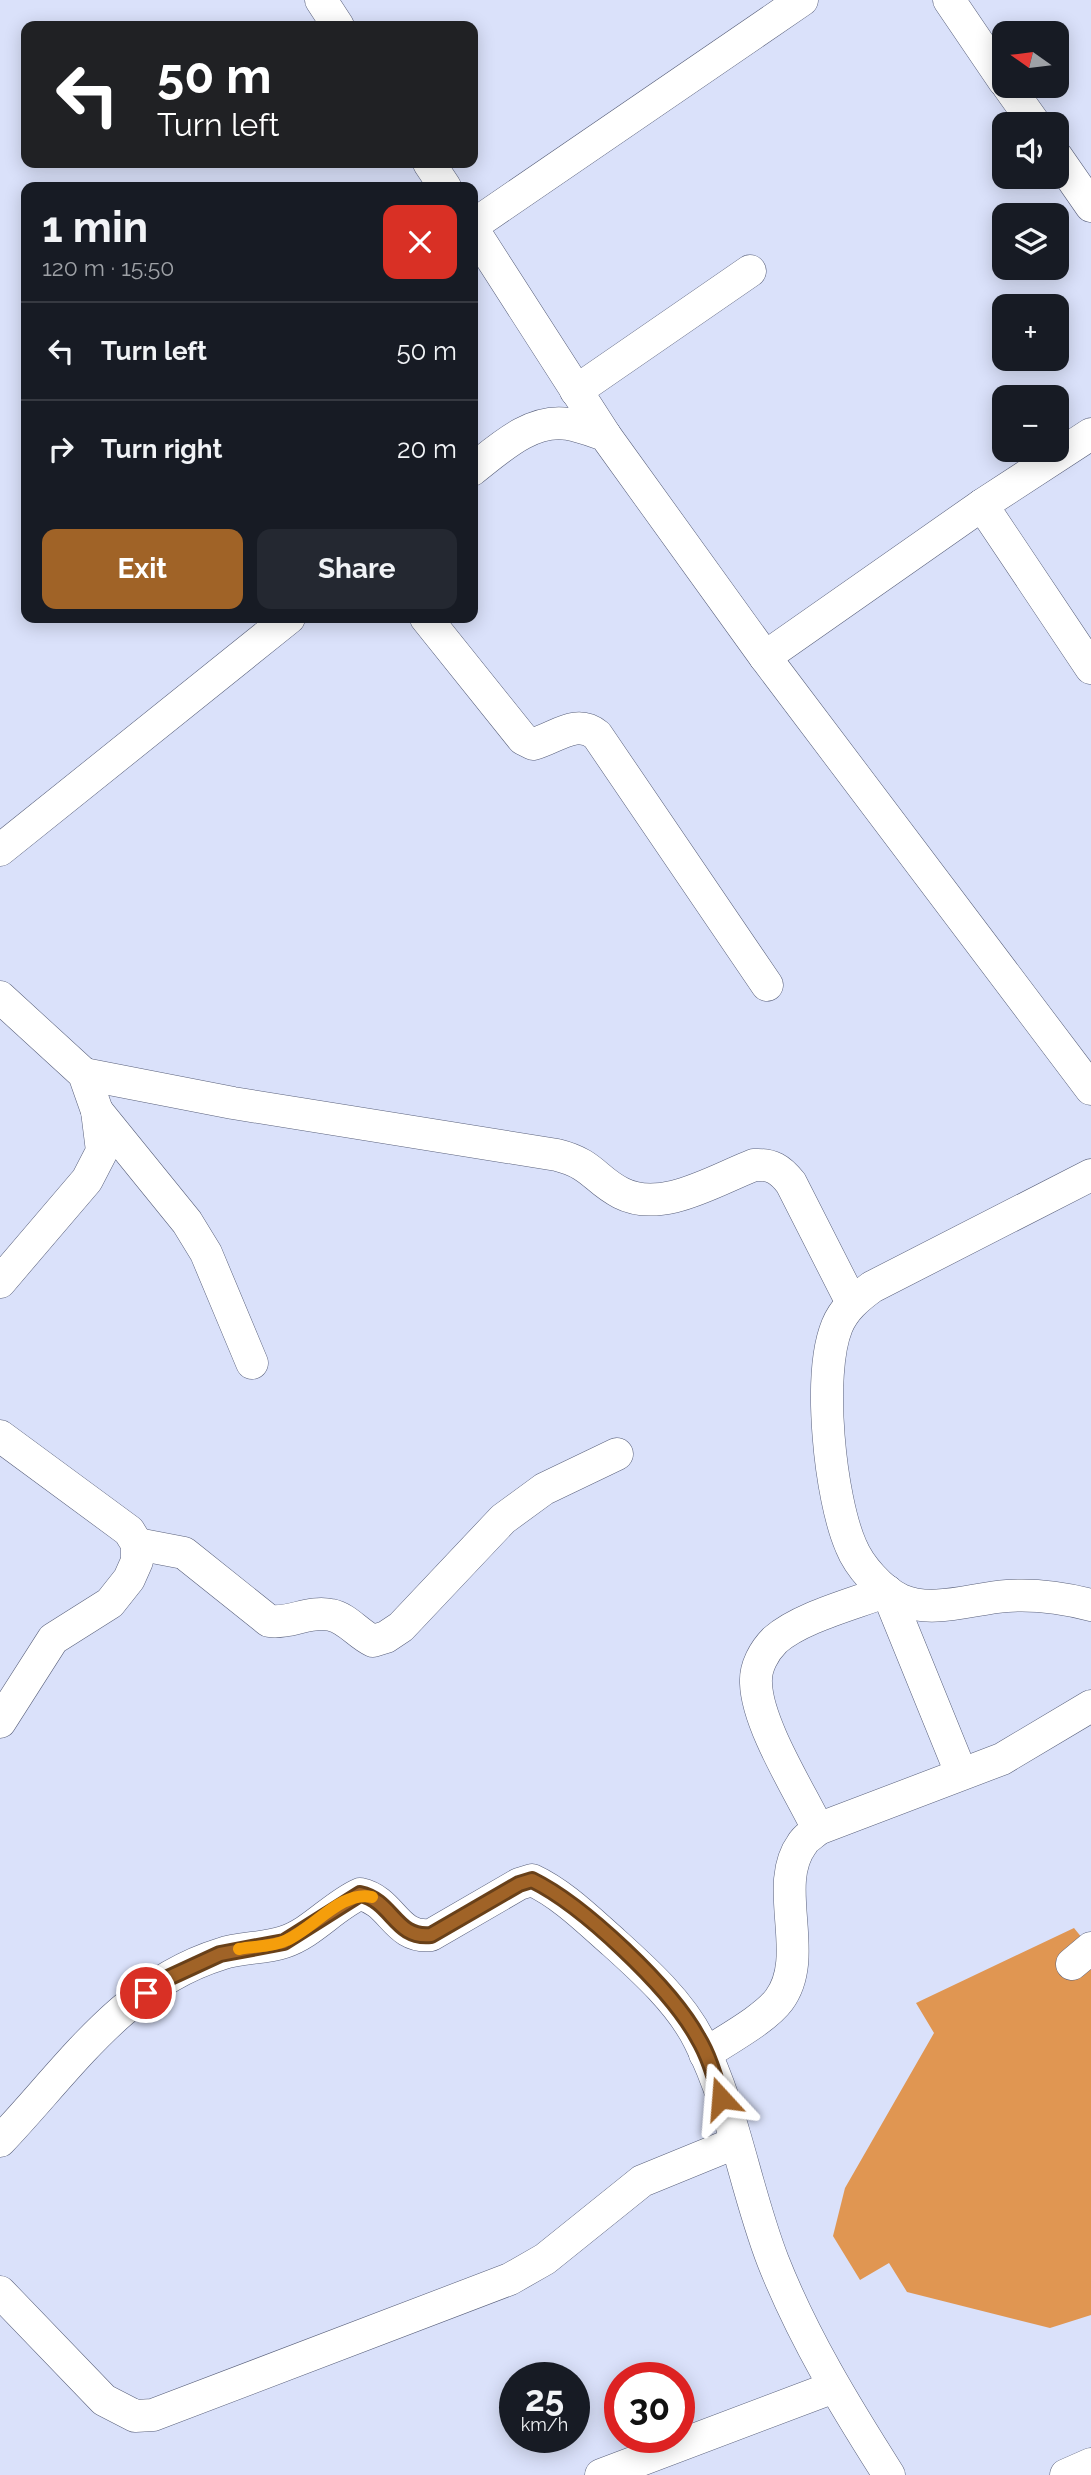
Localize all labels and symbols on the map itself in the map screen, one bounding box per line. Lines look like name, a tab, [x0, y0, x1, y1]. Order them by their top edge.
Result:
north arrow	[992, 21, 1069, 98]
pin	[116, 1963, 176, 2023]
position arrow	[684, 2061, 758, 2135]
speed limit sign: 30	[604, 2362, 695, 2453]

